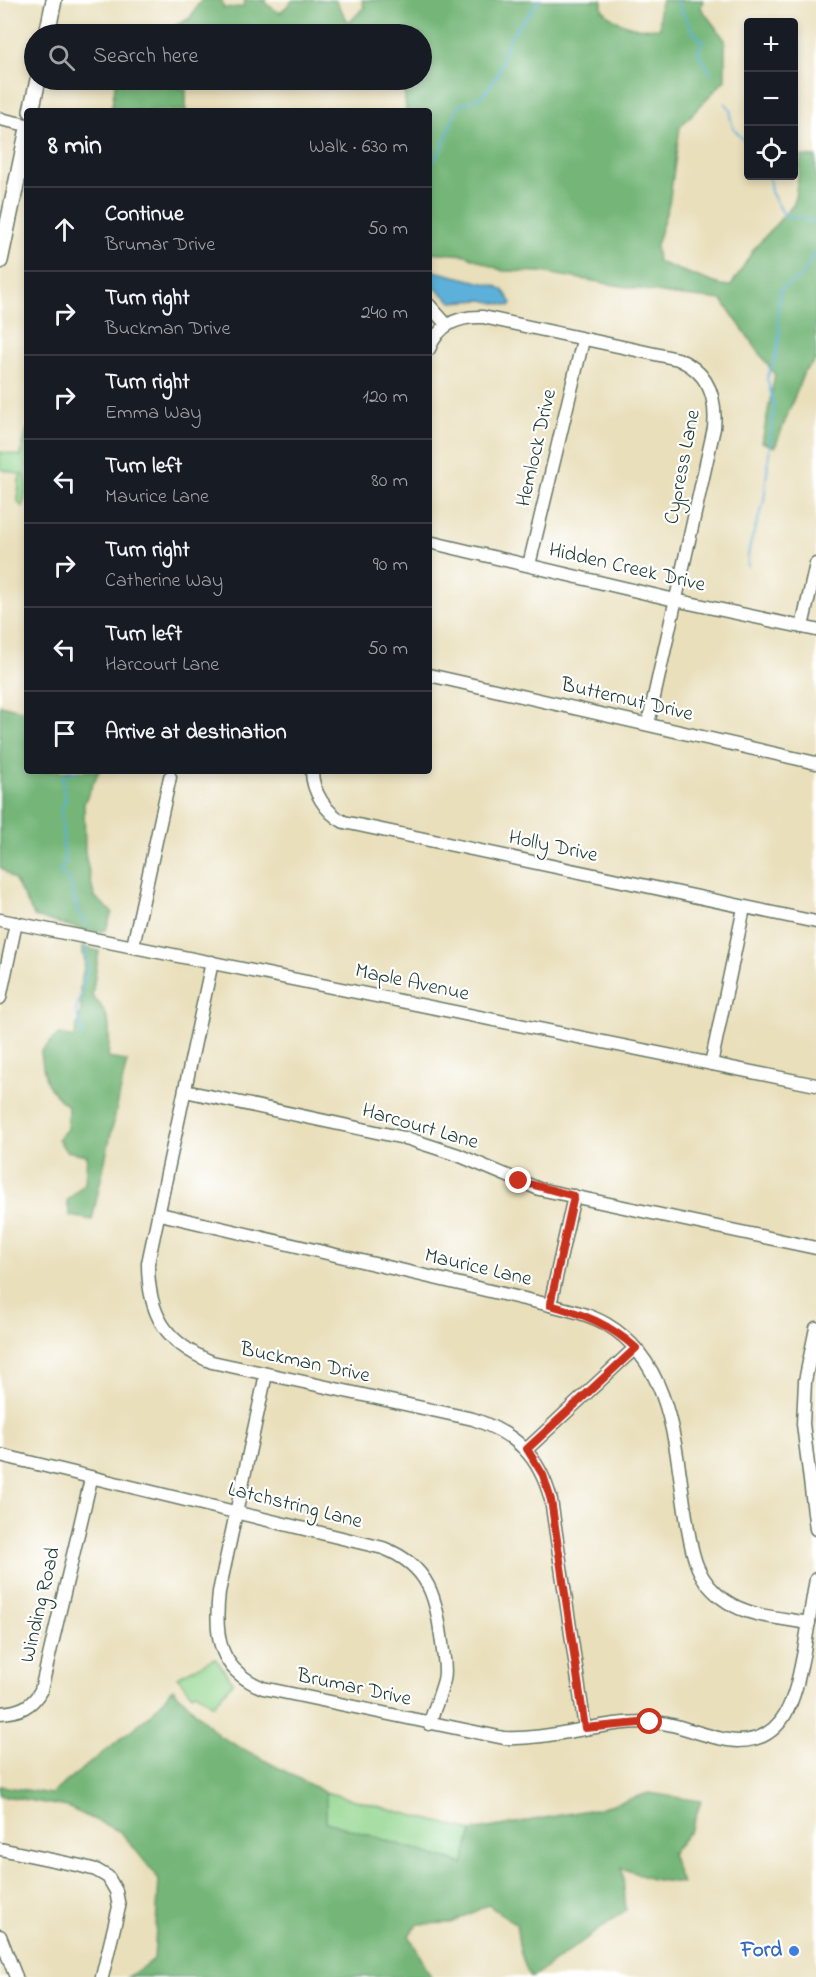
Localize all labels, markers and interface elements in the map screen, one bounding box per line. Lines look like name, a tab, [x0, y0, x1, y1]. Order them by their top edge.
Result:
map controls	[744, 18, 798, 180]
button: +	[744, 18, 798, 72]
search box	[24, 24, 432, 90]
icon: search	[45, 41, 78, 74]
text: Search here	[93, 41, 198, 73]
button: −	[744, 72, 798, 126]
button: locate	[744, 126, 798, 180]
text: 8 min	[48, 128, 102, 166]
text: Walk · 630 m	[309, 133, 408, 162]
text: Continue	[105, 199, 184, 231]
icon: ahead	[48, 213, 81, 246]
text: 50 m	[367, 215, 408, 244]
text: Brumar Drive	[105, 231, 215, 260]
text: Turn right	[105, 283, 190, 315]
icon: right	[48, 297, 81, 330]
text: 240 m	[361, 299, 408, 328]
text: Buckman Drive	[105, 315, 230, 344]
text: Turn right	[105, 367, 190, 399]
icon: right	[48, 381, 81, 414]
text: 120 m	[363, 383, 408, 412]
street label: Hemlock Drive	[509, 386, 565, 510]
text: Emma Way	[105, 399, 201, 428]
street label: Cypress Lane	[657, 407, 711, 527]
text: Turn left	[105, 451, 182, 483]
icon: left	[48, 465, 81, 498]
text: 80 m	[371, 467, 408, 496]
text: Maurice Lane	[105, 483, 209, 512]
text: Turn right	[105, 535, 190, 567]
street label: Hidden Creek Drive	[546, 535, 709, 601]
icon: right	[48, 549, 81, 582]
text: 90 m	[373, 551, 408, 580]
text: Catherine Way	[105, 567, 223, 596]
text: Turn left	[105, 619, 182, 651]
icon: left	[48, 633, 81, 666]
text: 50 m	[367, 635, 408, 664]
text: Harcourt Lane	[105, 651, 219, 680]
street label: Butternut Drive	[557, 670, 697, 730]
icon: arrive	[48, 717, 81, 750]
text: Arrive at destination	[105, 717, 287, 749]
street label: Holly Drive	[505, 823, 601, 873]
street label: Maple Avenue	[352, 956, 472, 1010]
street label: Harcourt Lane	[358, 1096, 482, 1158]
route end	[505, 1167, 531, 1193]
street label: Maurice Lane	[421, 1241, 535, 1295]
street label: Buckman Drive	[236, 1334, 373, 1391]
street label: Latchstring Lane	[224, 1475, 366, 1539]
street label: Winding Road	[13, 1544, 71, 1666]
street label: Brumar Drive	[293, 1661, 414, 1715]
route start	[636, 1708, 662, 1734]
place label: Ford	[740, 1936, 782, 1966]
marker: Ford	[787, 1944, 801, 1958]

